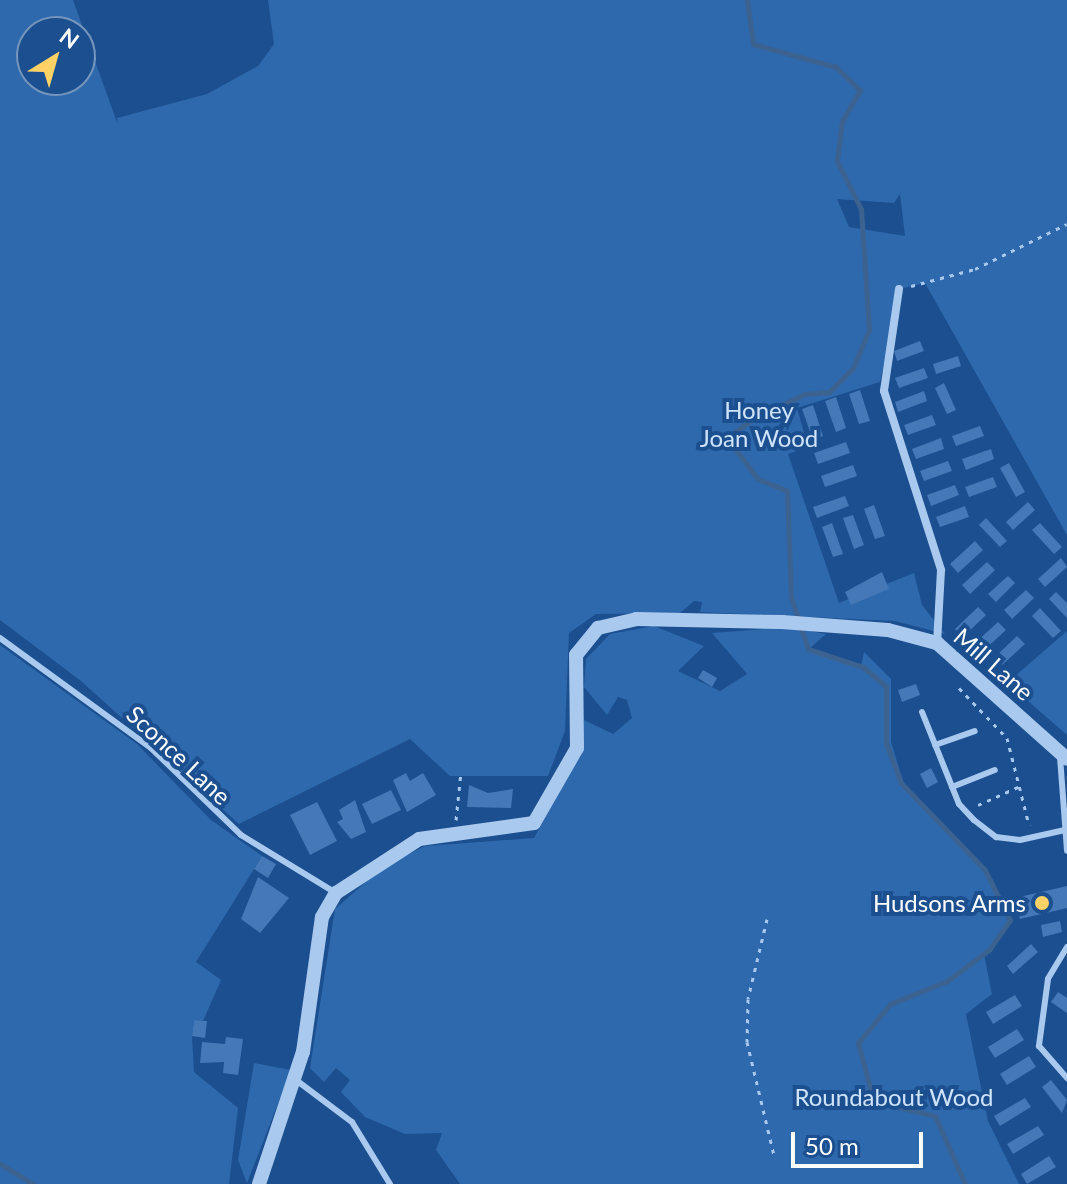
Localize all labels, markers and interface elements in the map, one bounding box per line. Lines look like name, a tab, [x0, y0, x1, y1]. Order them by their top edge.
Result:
north arrow	[16, 16, 96, 96]
text: N	[55, 22, 84, 54]
park label: Honey Joan Wood	[700, 396, 818, 452]
street label: Mill Lane	[948, 622, 1040, 706]
street label: Sconce Lane	[121, 700, 237, 810]
place label: Hudsons Arms	[872, 889, 1026, 917]
marker: Hudsons Arms	[1033, 894, 1051, 912]
park label: Roundabout Wood	[794, 1083, 994, 1111]
scale bar	[795, 1116, 927, 1166]
text: 50 m	[805, 1131, 859, 1160]

